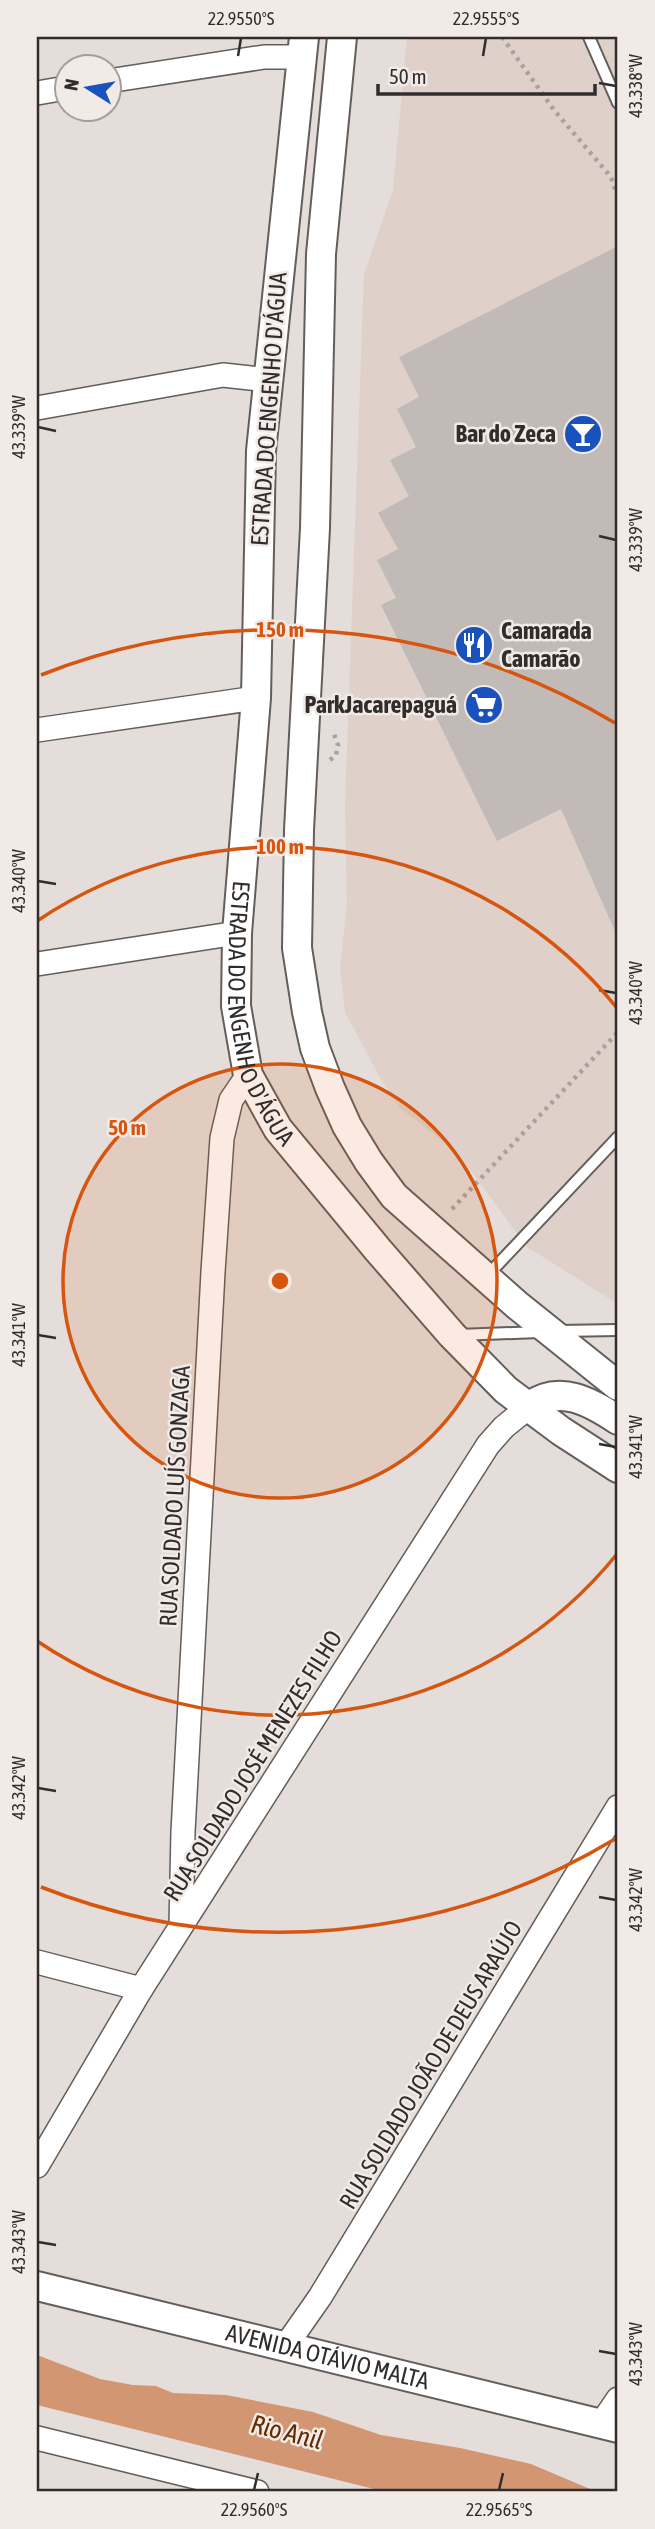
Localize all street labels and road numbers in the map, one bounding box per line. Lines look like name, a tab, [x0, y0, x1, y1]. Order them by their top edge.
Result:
street label: ESTRADA DO ENGENHO D'ÁGUA	[245, 271, 292, 547]
street label: ESTRADA DO ENGENHO D'ÁGUA	[223, 880, 300, 1151]
street label: RUA SOLDADO LUÍS GONZAGA	[154, 1365, 195, 1627]
street label: RUA SOLDADO JOSÉ MENEZES FILHO	[158, 1625, 347, 1906]
street label: RUA SOLDADO JOÃO DE DEUS ARAÚJO	[334, 1916, 527, 2213]
street label: AVENIDA OTÁVIO MALTA	[223, 2319, 432, 2394]

